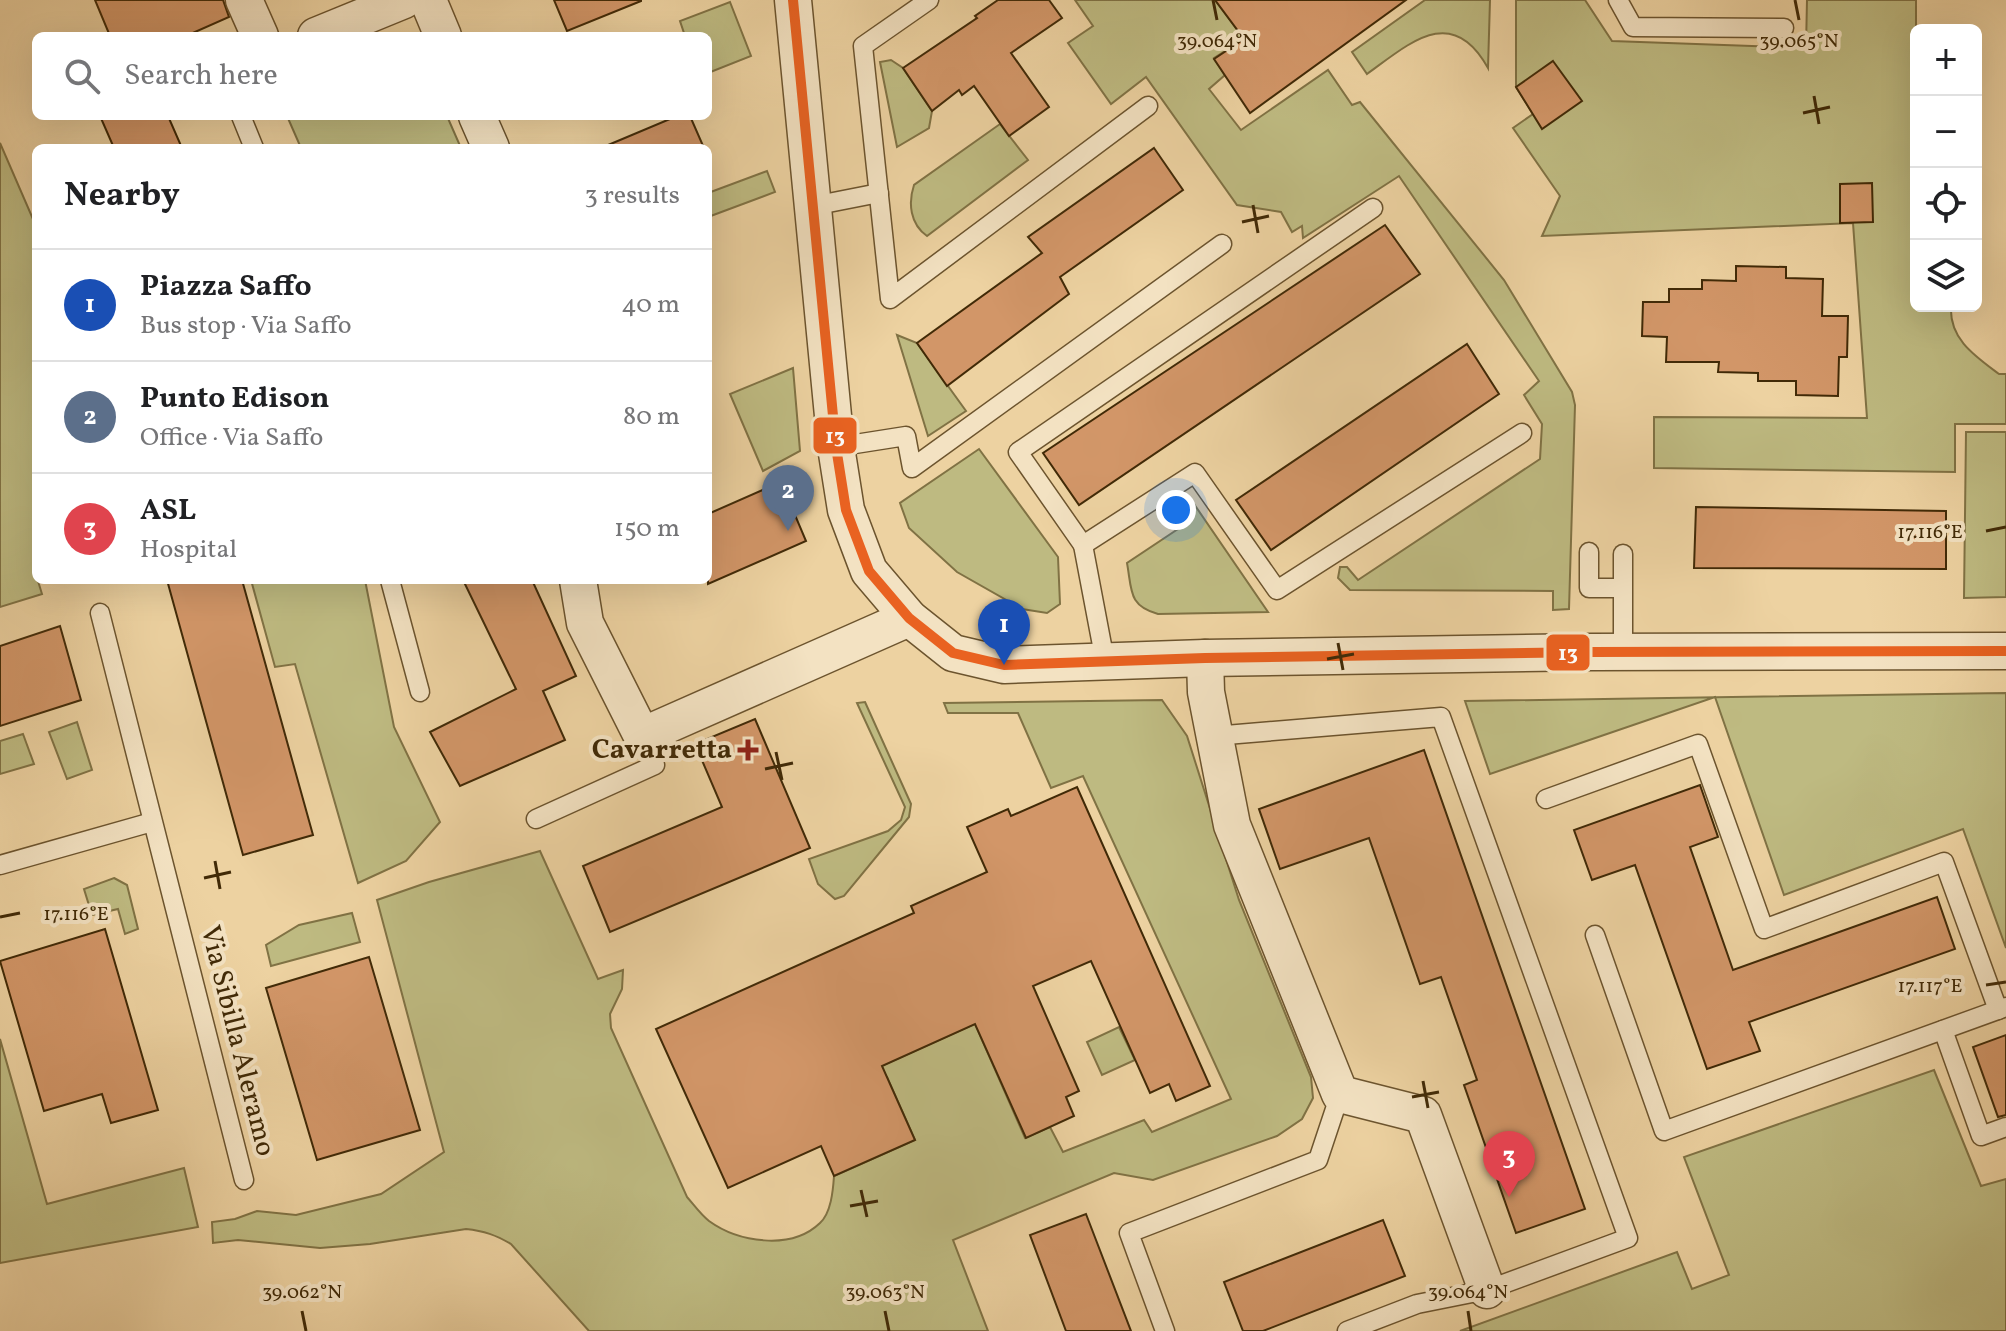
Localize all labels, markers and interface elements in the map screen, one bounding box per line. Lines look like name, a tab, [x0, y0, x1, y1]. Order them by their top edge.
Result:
map controls	[1910, 24, 1982, 312]
button: +	[1910, 24, 1982, 96]
text: 39.064°N	[1177, 28, 1257, 56]
text: 39.065°N	[1759, 28, 1839, 56]
search box	[32, 32, 712, 120]
icon: search	[60, 54, 104, 98]
text: Search here	[124, 55, 278, 97]
button: −	[1910, 96, 1982, 168]
button: locate	[1910, 168, 1982, 240]
text: Nearby	[64, 173, 180, 220]
text: 3 results	[584, 178, 680, 214]
button: layers	[1910, 240, 1982, 312]
text: Piazza Saffo	[140, 266, 312, 308]
text: 1	[85, 287, 95, 323]
text: 40 m	[621, 287, 680, 323]
text: Bus stop · Via Saffo	[140, 308, 352, 344]
text: Punto Edison	[140, 378, 330, 420]
text: 2	[83, 399, 97, 435]
text: 80 m	[623, 399, 680, 435]
line badge: 13	[812, 416, 858, 455]
text: Office · Via Saffo	[140, 420, 323, 456]
text: 13	[825, 422, 845, 453]
pin: 2	[762, 465, 814, 531]
text: ASL	[140, 490, 196, 532]
your location	[1156, 490, 1196, 530]
text: 3	[83, 511, 97, 547]
text: 150 m	[614, 511, 680, 547]
text: 17.116°E	[1897, 519, 1963, 547]
text: Hospital	[140, 532, 237, 568]
pin: 1	[978, 599, 1030, 665]
line badge: 13	[1545, 633, 1591, 672]
text: 13	[1558, 639, 1578, 670]
place label: Cavarretta	[592, 731, 732, 770]
marker: Cavarretta	[739, 741, 757, 759]
text: 17.116°E	[43, 901, 109, 929]
street label: Via Sibilla Aleramo	[189, 922, 285, 1160]
text: 17.117°E	[1898, 973, 1962, 1001]
pin: 3	[1483, 1131, 1535, 1197]
text: 39.062°N	[262, 1279, 342, 1307]
text: 39.063°N	[845, 1279, 925, 1307]
text: 39.064°N	[1428, 1279, 1508, 1307]

